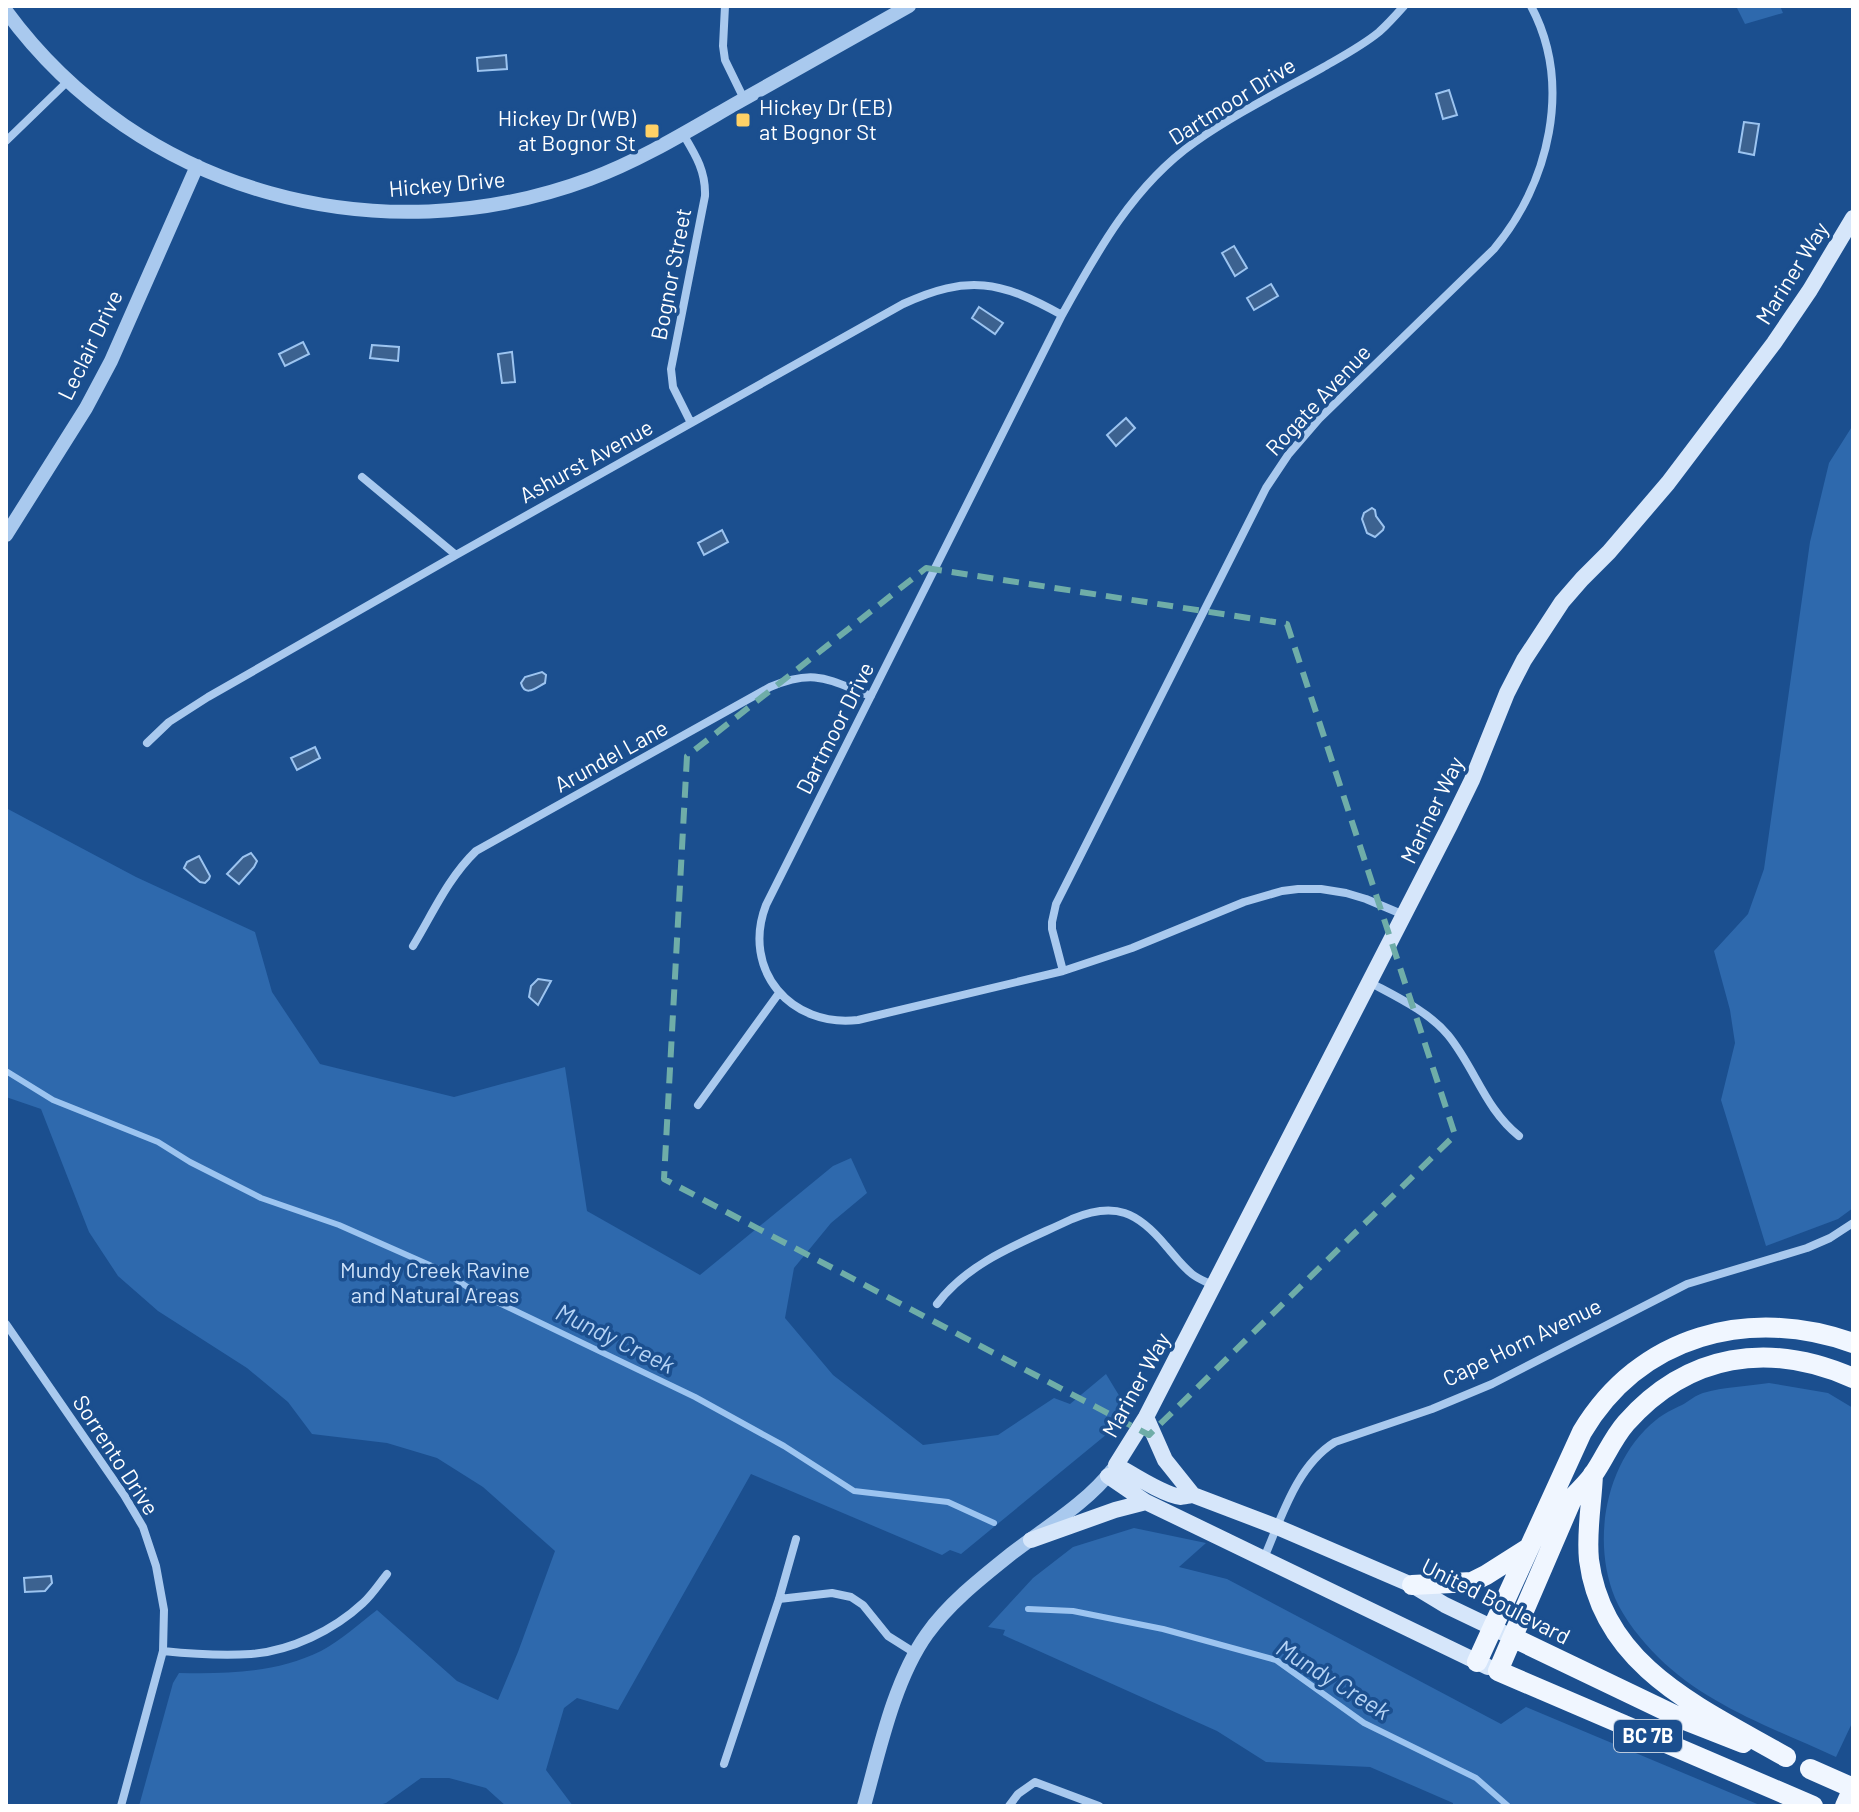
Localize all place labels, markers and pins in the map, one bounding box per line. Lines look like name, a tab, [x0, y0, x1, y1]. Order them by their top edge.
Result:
place label: Hickey Dr (EB) at Bognor St	[759, 93, 892, 144]
place label: Hickey Dr (WB) at Bognor St	[498, 104, 636, 155]
marker: Hickey Dr (EB) at Bognor St	[734, 111, 752, 129]
marker: Hickey Dr (WB) at Bognor St	[643, 122, 661, 140]

